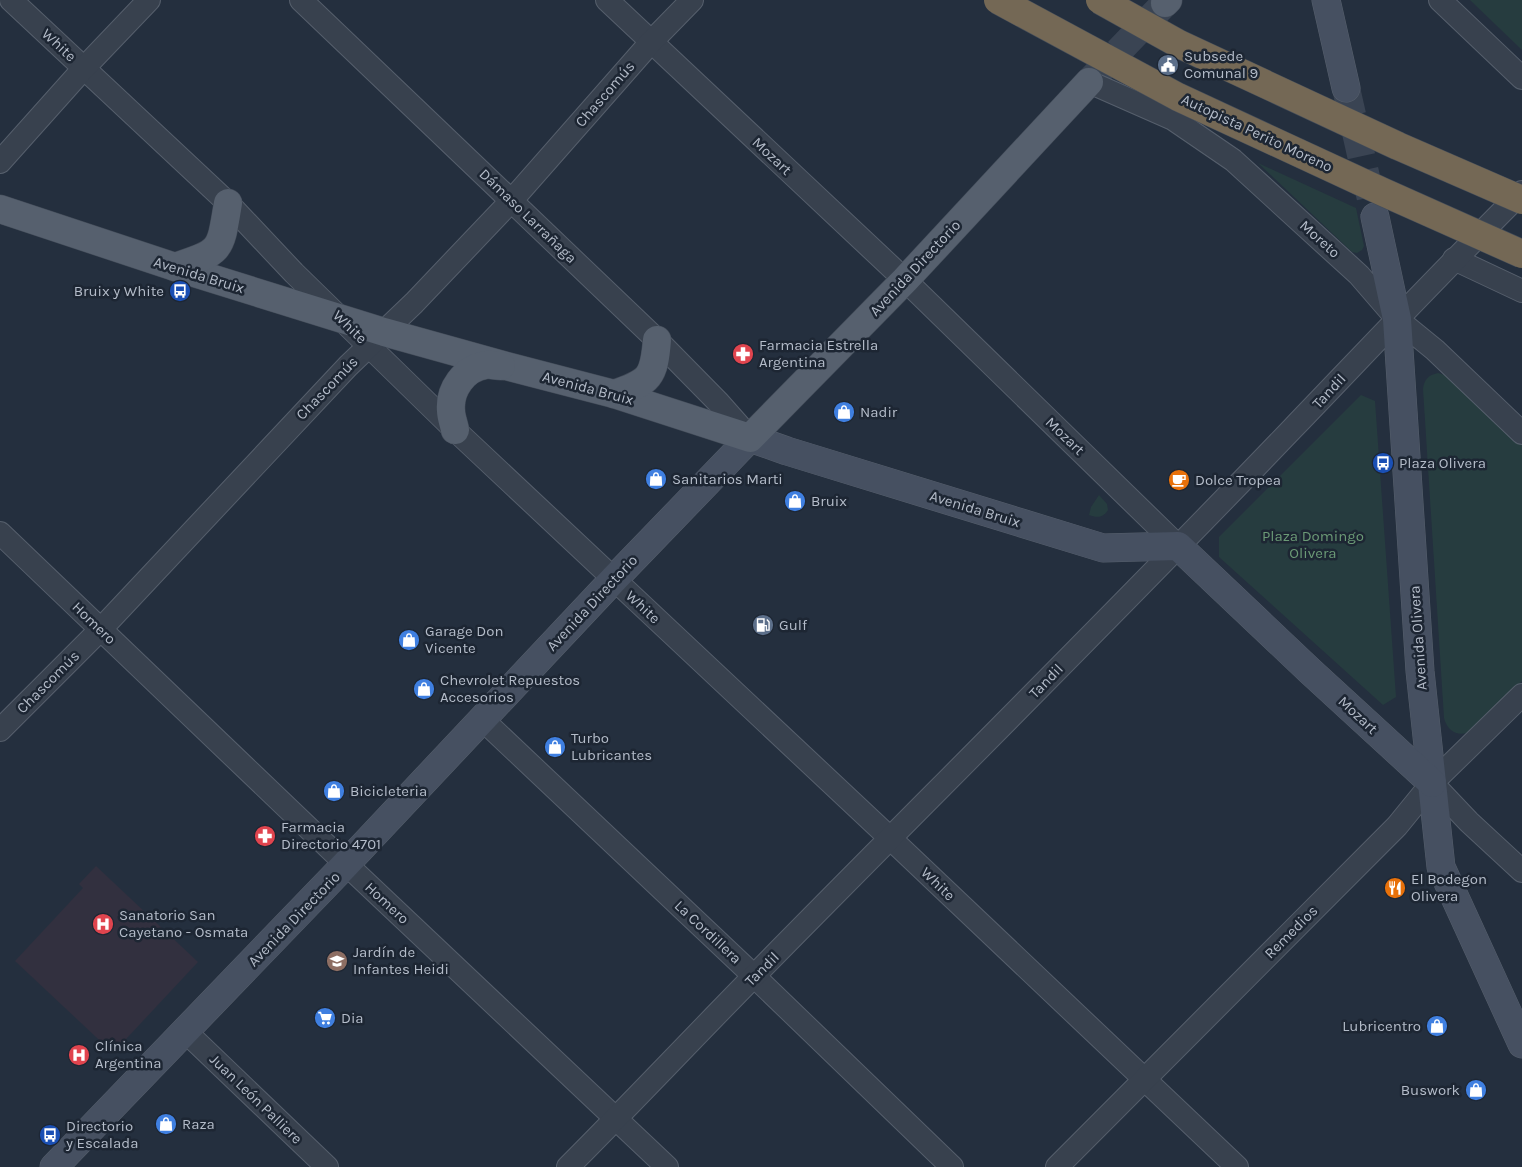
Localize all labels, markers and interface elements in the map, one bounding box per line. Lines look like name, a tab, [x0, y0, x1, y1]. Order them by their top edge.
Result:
street label: White	[38, 25, 80, 65]
place label: Subsede Comunal 9	[1184, 47, 1258, 82]
public building icon: Subsede Comunal 9	[1156, 53, 1180, 77]
street label: Chascomús	[572, 57, 638, 131]
street label: Autopista Perito Moreno	[1179, 90, 1335, 176]
street label: Mozart	[749, 133, 796, 179]
street label: Dámaso Larrañaga	[476, 165, 580, 267]
street label: Avenida Directorio	[866, 216, 964, 320]
street label: Moreto	[1296, 216, 1344, 262]
street label: Avenida Bruix	[152, 253, 247, 297]
bus stop icon: Bruix y White	[168, 279, 192, 303]
place label: Bruix y White	[74, 282, 164, 300]
street label: White	[329, 307, 371, 347]
place label: Farmacia Estrella Argentina	[759, 336, 878, 371]
pharmacy icon: Farmacia Estrella Argentina	[731, 342, 755, 366]
street label: Chascomús	[292, 352, 362, 424]
street label: Avenida Bruix	[540, 367, 636, 409]
street label: Tandil	[1308, 370, 1350, 412]
shop icon: Nadir	[832, 400, 856, 424]
place label: Nadir	[860, 403, 898, 421]
street label: Mozart	[1042, 413, 1089, 459]
bus stop icon: Plaza Olivera	[1371, 451, 1395, 475]
place label: Plaza Olivera	[1399, 454, 1486, 472]
shop icon: Sanitarios Marti	[644, 467, 668, 491]
cafe icon: Dolce Tropea	[1167, 468, 1191, 492]
place label: Sanitarios Marti	[672, 470, 783, 488]
place label: Dolce Tropea	[1195, 471, 1281, 489]
street label: Avenida Bruix	[928, 487, 1023, 531]
shop icon: Bruix	[783, 489, 807, 513]
place label: Bruix	[811, 492, 847, 510]
park label: Plaza Domingo Olivera	[1262, 527, 1364, 562]
street label: Avenida Directorio	[543, 551, 641, 655]
street label: Avenida Olivera	[1405, 585, 1431, 691]
street label: White	[622, 587, 664, 627]
street label: Homero	[68, 598, 120, 648]
fuel station icon: Gulf	[751, 613, 775, 637]
place label: Gulf	[779, 616, 808, 634]
place label: Garage Don Vicente	[425, 622, 503, 657]
shop icon: Garage Don Vicente	[397, 628, 421, 652]
street label: Chascomús	[13, 647, 83, 717]
street label: Tandil	[1025, 660, 1067, 702]
place label: Chevrolet Repuestos Accesorios	[440, 671, 580, 706]
shop icon: Chevrolet Repuestos Accesorios	[412, 677, 436, 701]
street label: Mozart	[1335, 692, 1382, 738]
place label: Turbo Lubricantes	[571, 729, 652, 764]
shop icon: Turbo Lubricantes	[543, 735, 567, 759]
shop icon: Bicicleteria	[322, 779, 346, 803]
place label: Bicicleteria	[350, 782, 427, 800]
place label: Farmacia Directorio 4701	[281, 818, 381, 853]
pharmacy icon: Farmacia Directorio 4701	[253, 824, 277, 848]
street label: White	[917, 864, 959, 904]
street label: Avenida Directorio	[244, 868, 344, 970]
place label: El Bodegon Olivera	[1411, 870, 1487, 905]
restaurant icon: El Bodegon Olivera	[1383, 876, 1407, 900]
street label: Homero	[361, 878, 413, 928]
street label: La Cordillera	[671, 897, 745, 967]
street label: Remedios	[1261, 902, 1321, 962]
place label: Sanatorio San Cayetano - Osmata	[119, 906, 248, 941]
hospital icon: Sanatorio San Cayetano - Osmata	[91, 912, 115, 936]
place label: Jardín de Infantes Heidi	[353, 943, 449, 978]
street label: Tandil	[741, 948, 783, 990]
school or university icon: Jardín de Infantes Heidi	[325, 949, 349, 973]
supermarket icon: Dia	[313, 1006, 337, 1030]
place label: Dia	[341, 1009, 364, 1027]
shop icon: Lubricentro	[1425, 1014, 1449, 1038]
place label: Lubricentro	[1342, 1017, 1421, 1035]
place label: Clínica Argentina	[95, 1037, 161, 1072]
hospital icon: Clínica Argentina	[67, 1043, 91, 1067]
street label: Juan León Palliere	[206, 1050, 306, 1148]
shop icon: Buswork	[1464, 1078, 1488, 1102]
place label: Buswork	[1401, 1081, 1460, 1099]
shop icon: Raza	[154, 1112, 178, 1136]
place label: Raza	[182, 1115, 215, 1133]
place label: Directorio y Escalada	[65, 1117, 138, 1152]
bus stop icon: Directorio y Escalada	[38, 1123, 62, 1147]

